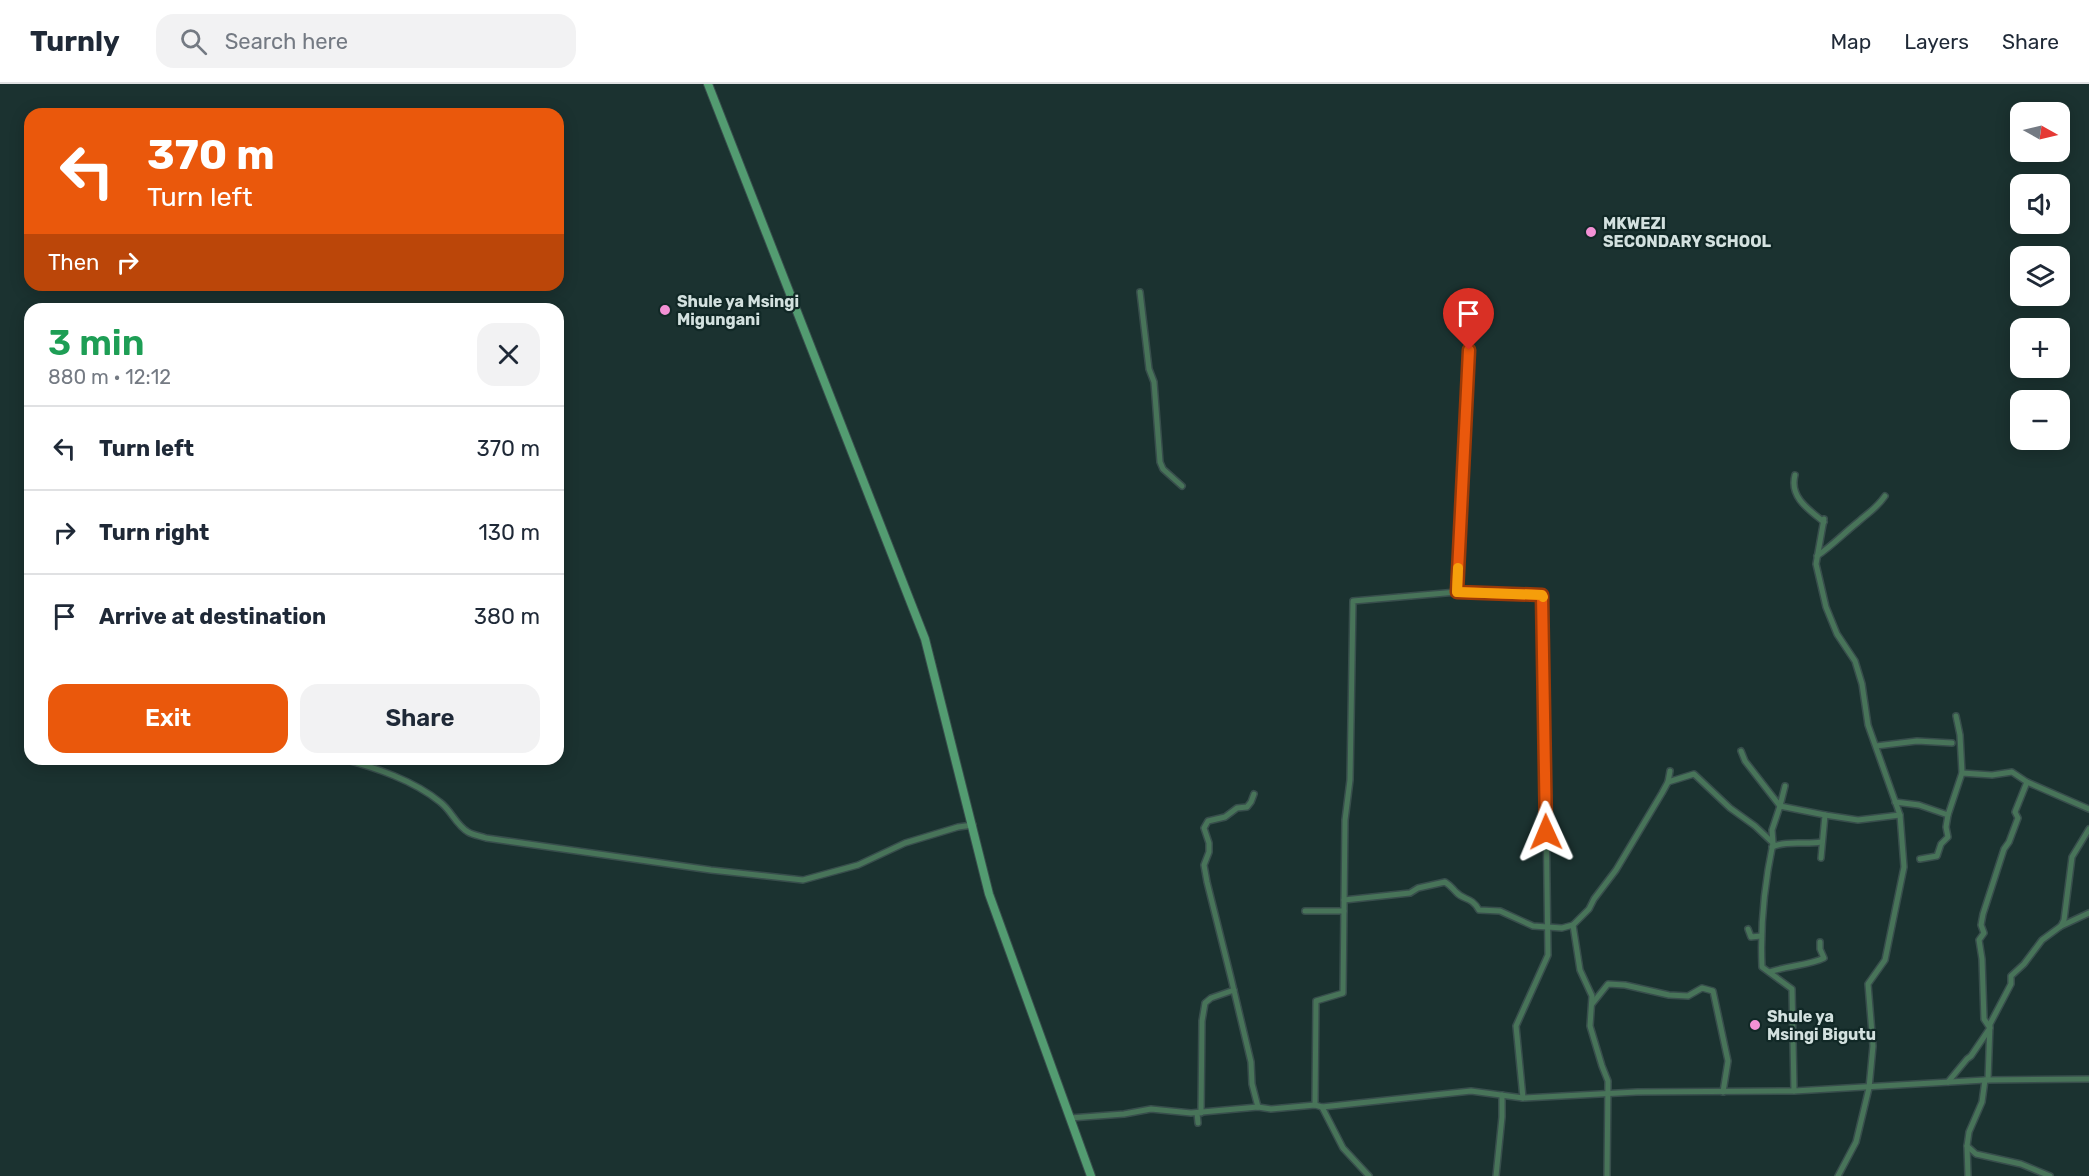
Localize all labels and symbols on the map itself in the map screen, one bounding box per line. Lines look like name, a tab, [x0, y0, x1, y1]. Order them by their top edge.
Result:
north arrow	[2010, 102, 2070, 162]
place label: MKWEZI SECONDARY SCHOOL	[1603, 214, 1772, 251]
marker: MKWEZI SECONDARY SCHOOL	[1584, 225, 1598, 239]
pin	[1443, 288, 1494, 350]
place label: Shule ya Msingi Migungani	[677, 292, 799, 329]
marker: Shule ya Msingi Migungani	[658, 303, 672, 317]
position arrow	[1514, 800, 1578, 864]
place label: Shule ya Msingi Bigutu	[1767, 1007, 1876, 1044]
marker: Shule ya Msingi Bigutu	[1748, 1018, 1762, 1032]

